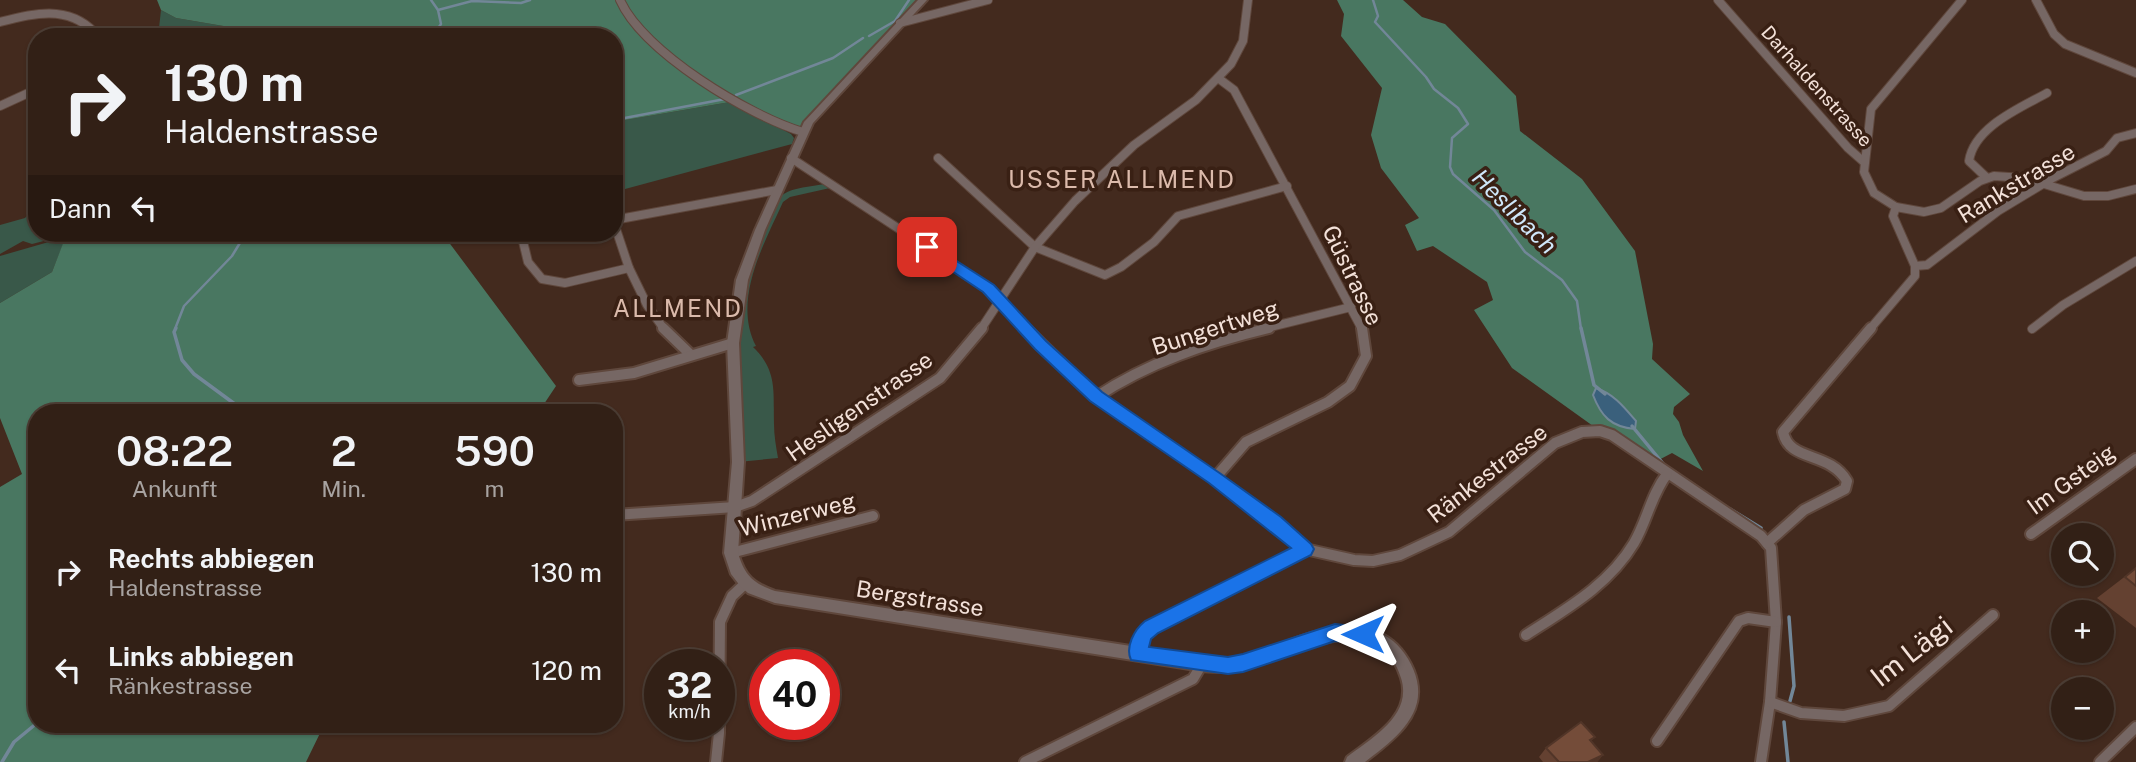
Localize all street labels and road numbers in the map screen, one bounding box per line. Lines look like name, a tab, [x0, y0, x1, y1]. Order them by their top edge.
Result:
street label: Darhaldenstrasse	[1757, 21, 1877, 151]
street label: Rankstrasse	[1953, 138, 2079, 228]
street label: Güstrasse	[1317, 221, 1389, 329]
street label: Bungertweg	[1148, 294, 1282, 360]
street label: Hesligenstrasse	[781, 345, 937, 467]
street label: Ränkestrasse	[1422, 418, 1552, 528]
street label: Im Gsteig	[2022, 438, 2120, 520]
street label: Winzerweg	[736, 486, 858, 542]
street label: Bergstrasse	[854, 575, 986, 621]
street label: Im Lägi	[1864, 609, 1958, 693]

